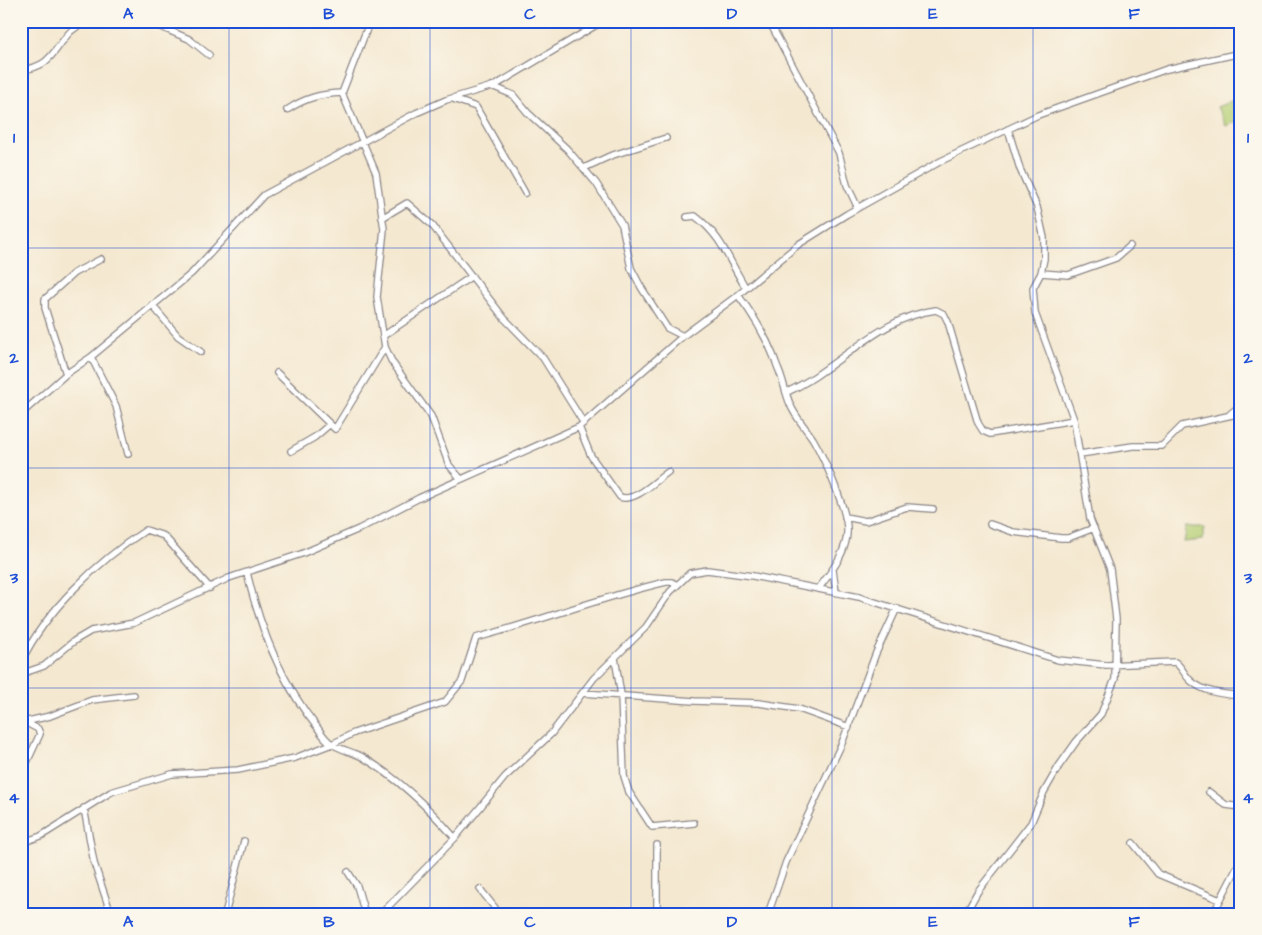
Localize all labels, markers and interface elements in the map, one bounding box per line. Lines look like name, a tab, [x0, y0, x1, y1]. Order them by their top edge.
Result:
text: A	[123, 3, 134, 25]
text: B	[323, 3, 335, 25]
text: C	[524, 3, 536, 25]
text: D	[727, 3, 738, 25]
text: E	[928, 3, 938, 25]
text: F	[1128, 3, 1140, 25]
text: 1	[13, 127, 16, 149]
text: 1	[1247, 127, 1250, 149]
text: 2	[8, 347, 19, 369]
text: 2	[1242, 347, 1253, 369]
text: 3	[9, 567, 19, 589]
text: 3	[1243, 567, 1253, 589]
text: 4	[9, 787, 20, 809]
text: 4	[1243, 787, 1254, 809]
text: A	[123, 911, 134, 933]
text: B	[323, 911, 335, 933]
text: C	[524, 911, 536, 933]
text: D	[727, 911, 738, 933]
text: E	[928, 911, 938, 933]
text: F	[1128, 911, 1140, 933]

